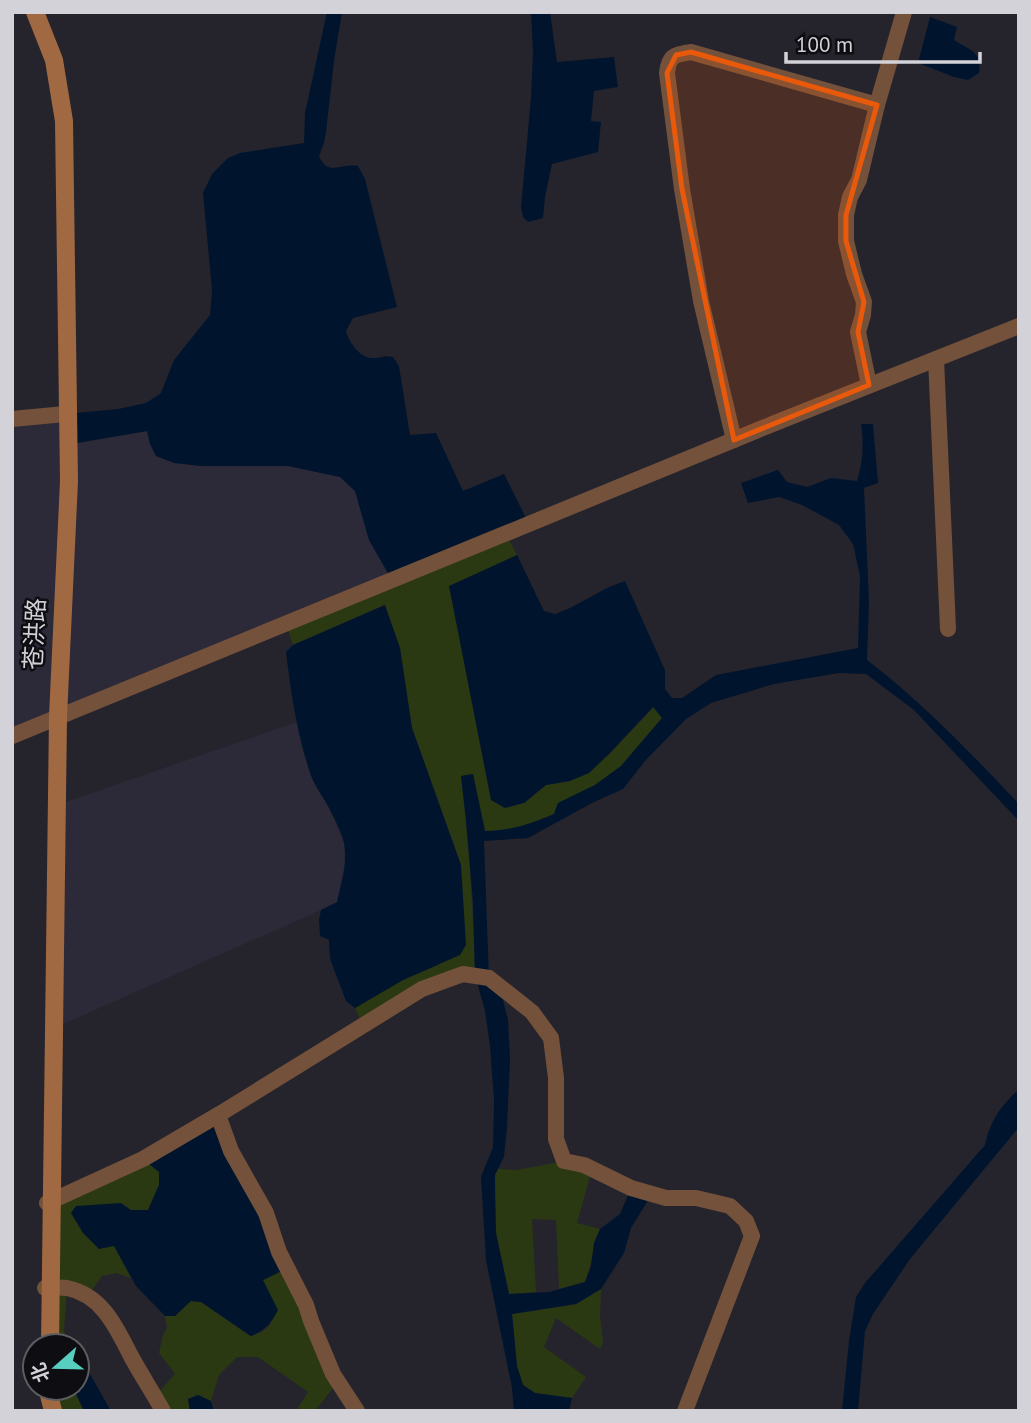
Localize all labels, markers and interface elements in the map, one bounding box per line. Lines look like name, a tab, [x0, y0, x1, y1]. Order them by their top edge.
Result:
scale bar	[786, 21, 980, 65]
text: 100 m	[796, 31, 853, 58]
street label: 苍洪路	[17, 597, 52, 671]
north arrow	[21, 1332, 91, 1402]
text: 北	[25, 1360, 55, 1386]

